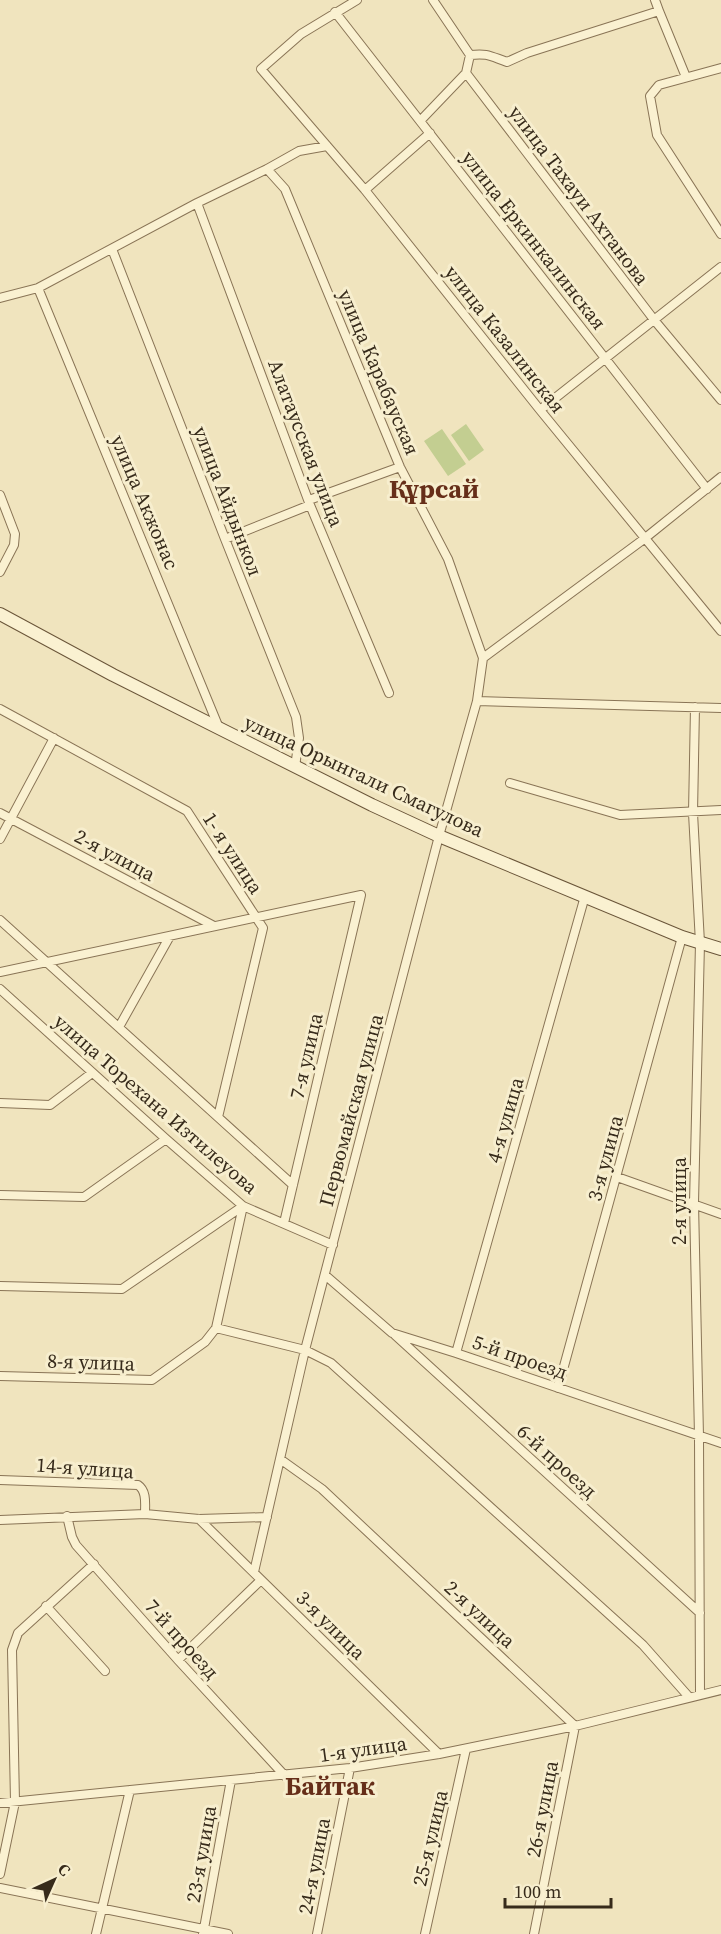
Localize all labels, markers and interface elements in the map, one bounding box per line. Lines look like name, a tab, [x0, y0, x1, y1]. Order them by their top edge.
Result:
street label: улица Тахауи Ахтанова	[502, 99, 656, 291]
street label: улица Еркинкалинская	[455, 145, 613, 335]
street label: улица Казалинская	[438, 259, 572, 419]
street label: улица Карабауская	[331, 285, 427, 459]
street label: Алатаусская улица	[261, 355, 351, 531]
street label: улица Айдынкол	[186, 422, 270, 580]
street label: улица Акжонас	[104, 430, 186, 574]
district label: Құрсай	[389, 471, 479, 507]
street label: улица Орынгали Смагулова	[240, 708, 489, 844]
street label: 1- я улица	[196, 807, 270, 900]
street label: 2-я улица	[70, 822, 161, 888]
street label: улица Торехана Изтилеуова	[48, 1008, 265, 1201]
street label: 7-я улица	[282, 1009, 330, 1102]
street label: Первомайская улица	[312, 1010, 390, 1209]
street label: 4-я улица	[479, 1073, 531, 1166]
street label: 3-я улица	[580, 1111, 630, 1204]
street label: 2-я улица	[665, 1156, 693, 1245]
street label: 5-й проезд	[469, 1328, 571, 1386]
street label: 8-я улица	[47, 1346, 136, 1378]
street label: 6-й проезд	[511, 1418, 603, 1504]
street label: 14-я улица	[35, 1451, 136, 1485]
street label: 2-я улица	[438, 1574, 522, 1655]
street label: 3-я улица	[290, 1584, 373, 1667]
street label: 7-й проезд	[139, 1593, 225, 1685]
street label: 1-я улица	[318, 1729, 409, 1769]
street label: 26-я улица	[519, 1758, 565, 1860]
district label: Байтак	[285, 1768, 376, 1804]
street label: 25-я улица	[405, 1786, 455, 1889]
street label: 23-я улица	[179, 1803, 223, 1905]
street label: 24-я улица	[291, 1815, 337, 1917]
north arrow	[24, 1850, 84, 1910]
text: С	[53, 1858, 76, 1881]
scale bar	[505, 1871, 612, 1909]
text: 100 m	[514, 1879, 561, 1904]

